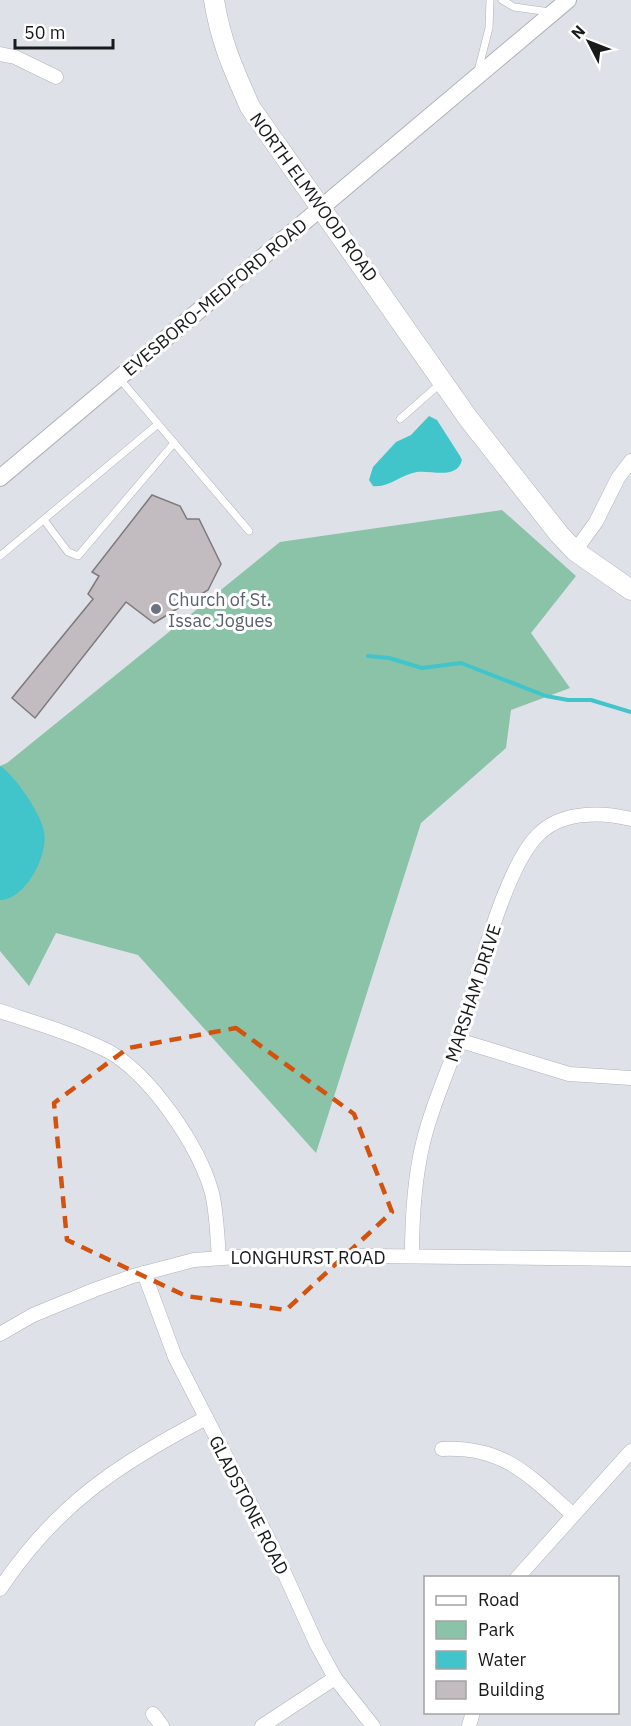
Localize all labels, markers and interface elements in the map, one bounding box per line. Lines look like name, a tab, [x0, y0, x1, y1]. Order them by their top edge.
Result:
scale bar	[15, 12, 112, 50]
north arrow	[559, 12, 619, 72]
text: 50 m	[24, 21, 66, 44]
text: N	[567, 21, 589, 43]
street label: NORTH ELMWOOD ROAD	[245, 108, 383, 286]
street label: EVESBORO-MEDFORD ROAD	[118, 213, 312, 381]
place label: Church of St. Issac Jogues	[168, 588, 273, 632]
marker: Church of St. Issac Jogues	[149, 602, 163, 616]
street label: MARSHAM DRIVE	[440, 921, 506, 1065]
street label: LONGHURST ROAD	[230, 1246, 386, 1269]
street label: GLADSTONE ROAD	[204, 1431, 294, 1579]
legend	[424, 1576, 619, 1714]
text: Road	[478, 1588, 519, 1611]
text: Park	[478, 1618, 515, 1641]
text: Water	[478, 1648, 527, 1671]
text: Building	[478, 1678, 545, 1701]

